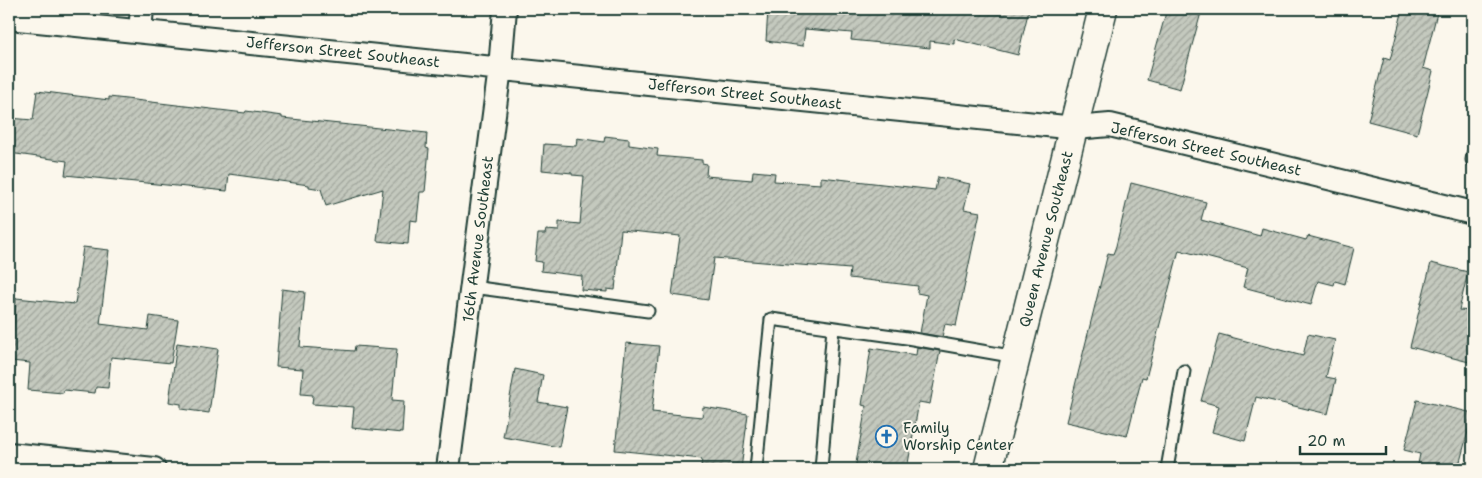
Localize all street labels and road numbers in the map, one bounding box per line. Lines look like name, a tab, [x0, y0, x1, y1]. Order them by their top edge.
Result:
street label: Jefferson Street Southeast	[245, 32, 441, 72]
street label: Jefferson Street Southeast	[647, 74, 843, 114]
street label: Jefferson Street Southeast	[1109, 117, 1303, 181]
street label: Queen Avenue Southeast	[1014, 149, 1078, 329]
street label: 16th Avenue Southeast	[458, 155, 498, 323]

